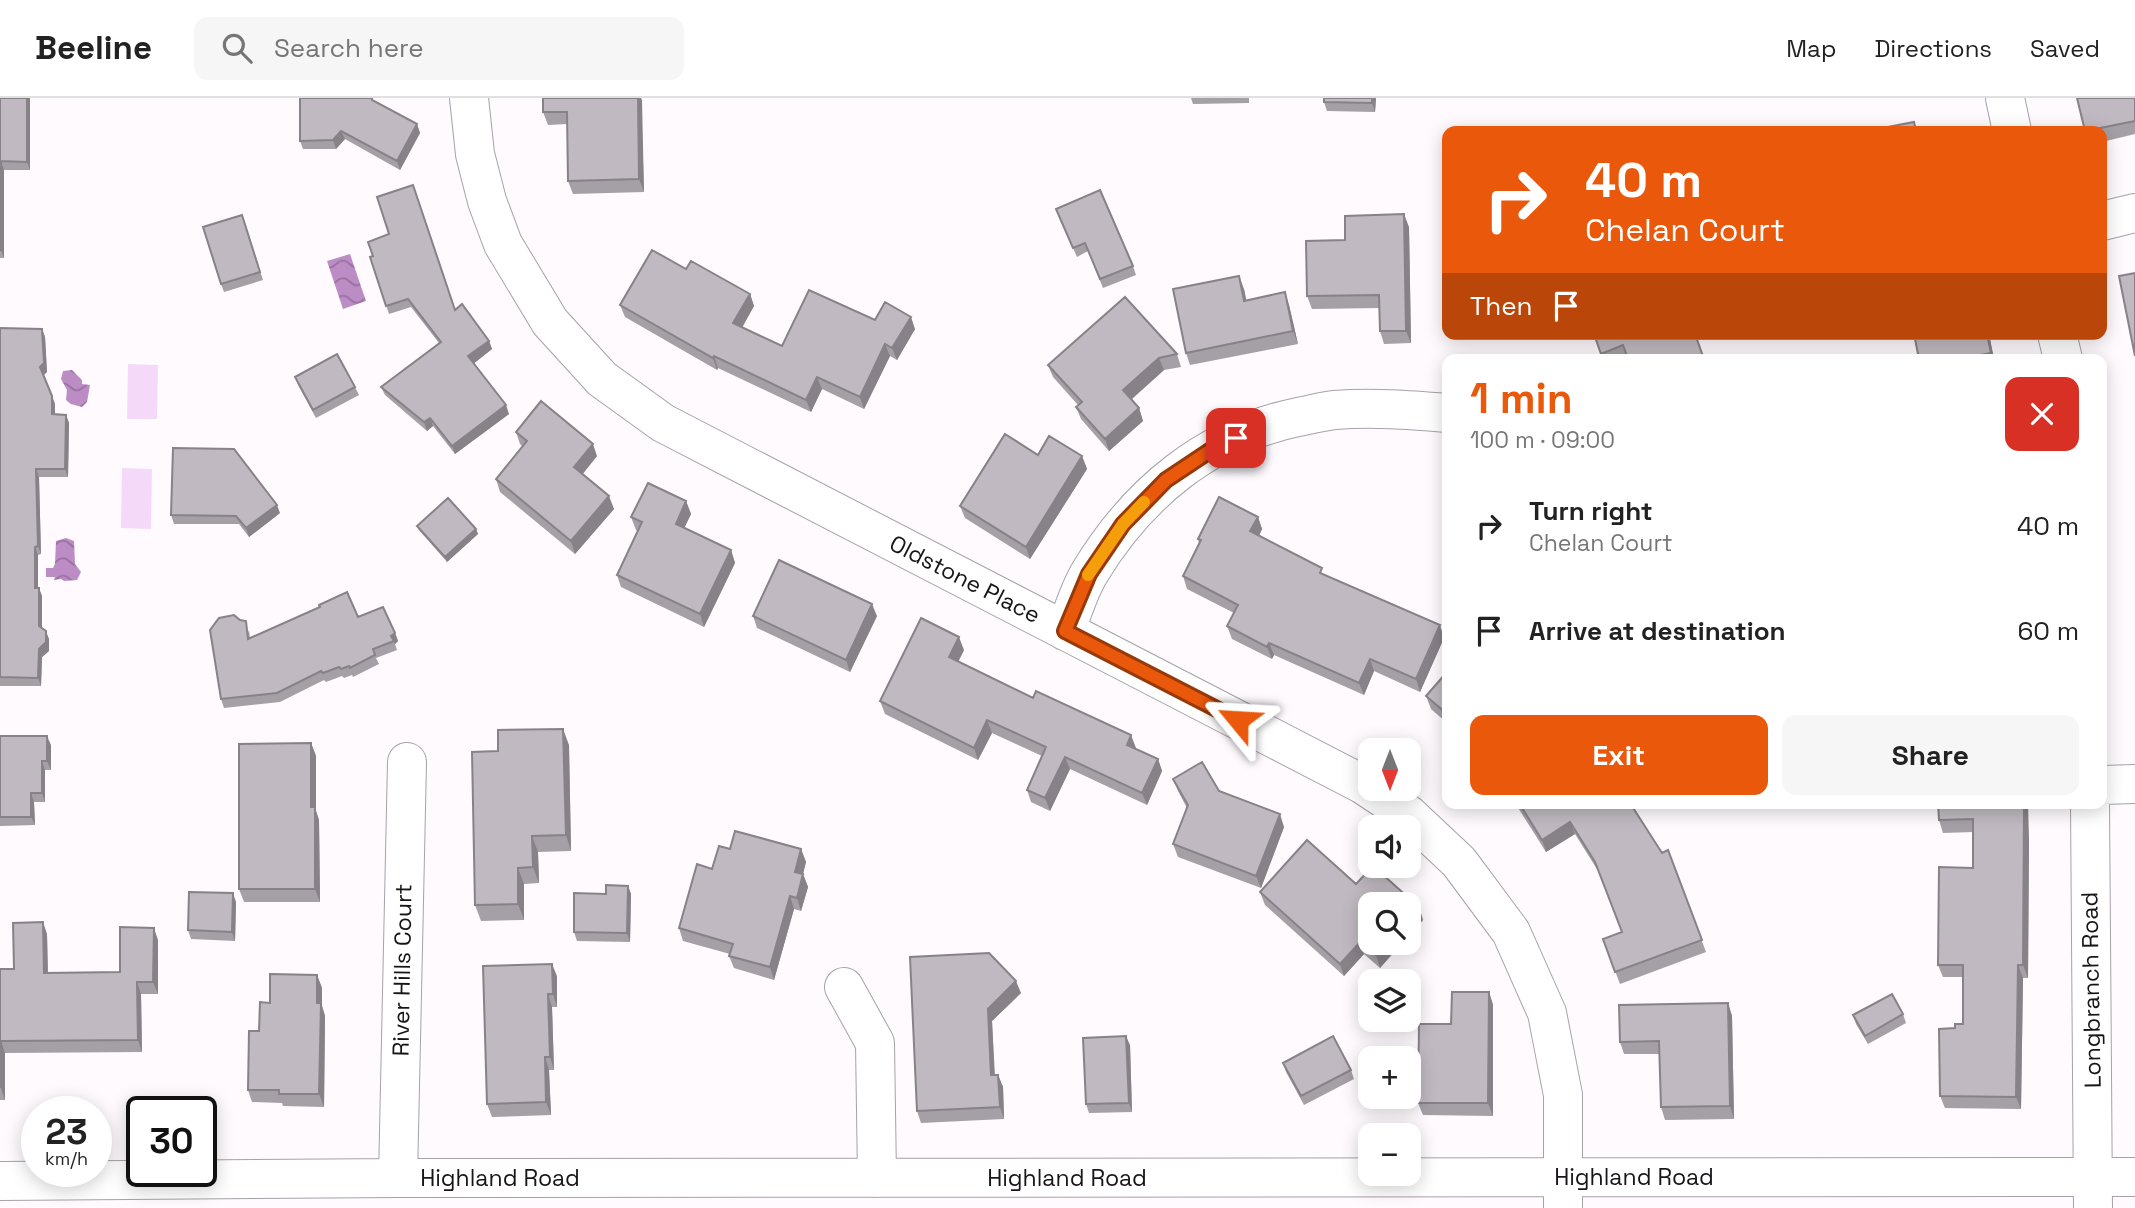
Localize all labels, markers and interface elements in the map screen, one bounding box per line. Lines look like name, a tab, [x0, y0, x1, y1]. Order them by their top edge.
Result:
search box	[194, 17, 684, 80]
text: Beeline	[35, 27, 152, 69]
icon: search	[218, 29, 256, 67]
text: Search here	[274, 31, 424, 65]
text: Map	[1786, 33, 1836, 64]
text: Directions	[1874, 33, 1992, 64]
text: Saved	[2030, 33, 2100, 64]
text: 40 m	[1585, 149, 1702, 211]
icon: right	[1470, 154, 1561, 245]
text: Chelan Court	[1585, 210, 1785, 250]
icon: arrive	[1547, 287, 1585, 325]
text: Then	[1470, 289, 1533, 323]
text: 1 min	[1470, 372, 1573, 425]
button: close	[2005, 377, 2079, 451]
pin	[1206, 408, 1266, 468]
icon: arrive	[1217, 419, 1255, 457]
text: 100 m · 09:00	[1470, 425, 1615, 455]
text: Turn right	[1529, 494, 1653, 528]
icon: right	[1470, 507, 1508, 545]
text: 40 m	[2017, 509, 2079, 543]
street label: Oldstone Place	[884, 528, 1046, 630]
text: Chelan Court	[1529, 528, 1673, 558]
icon: arrive	[1470, 612, 1508, 650]
text: Arrive at destination	[1529, 614, 1786, 648]
text: 60 m	[2017, 614, 2079, 648]
position arrow	[1201, 683, 1275, 757]
button: Exit	[1470, 715, 1768, 795]
button: Share	[1782, 715, 2079, 795]
north arrow	[1358, 738, 1421, 802]
map controls	[1358, 738, 1421, 1186]
button: sound	[1358, 815, 1421, 878]
street label: River Hills Court	[385, 883, 419, 1057]
button: search	[1358, 892, 1421, 955]
street label: Longbranch Road	[2074, 892, 2108, 1088]
button: layers	[1358, 969, 1421, 1032]
button: +	[1358, 1046, 1421, 1109]
speed limit sign: 30	[126, 1096, 217, 1187]
text: 23	[45, 1110, 88, 1154]
button: −	[1358, 1123, 1421, 1186]
text: km/h	[45, 1147, 88, 1170]
street label: Highland Road	[1554, 1162, 1714, 1192]
street label: Highland Road	[420, 1163, 580, 1193]
street label: Highland Road	[987, 1163, 1147, 1193]

